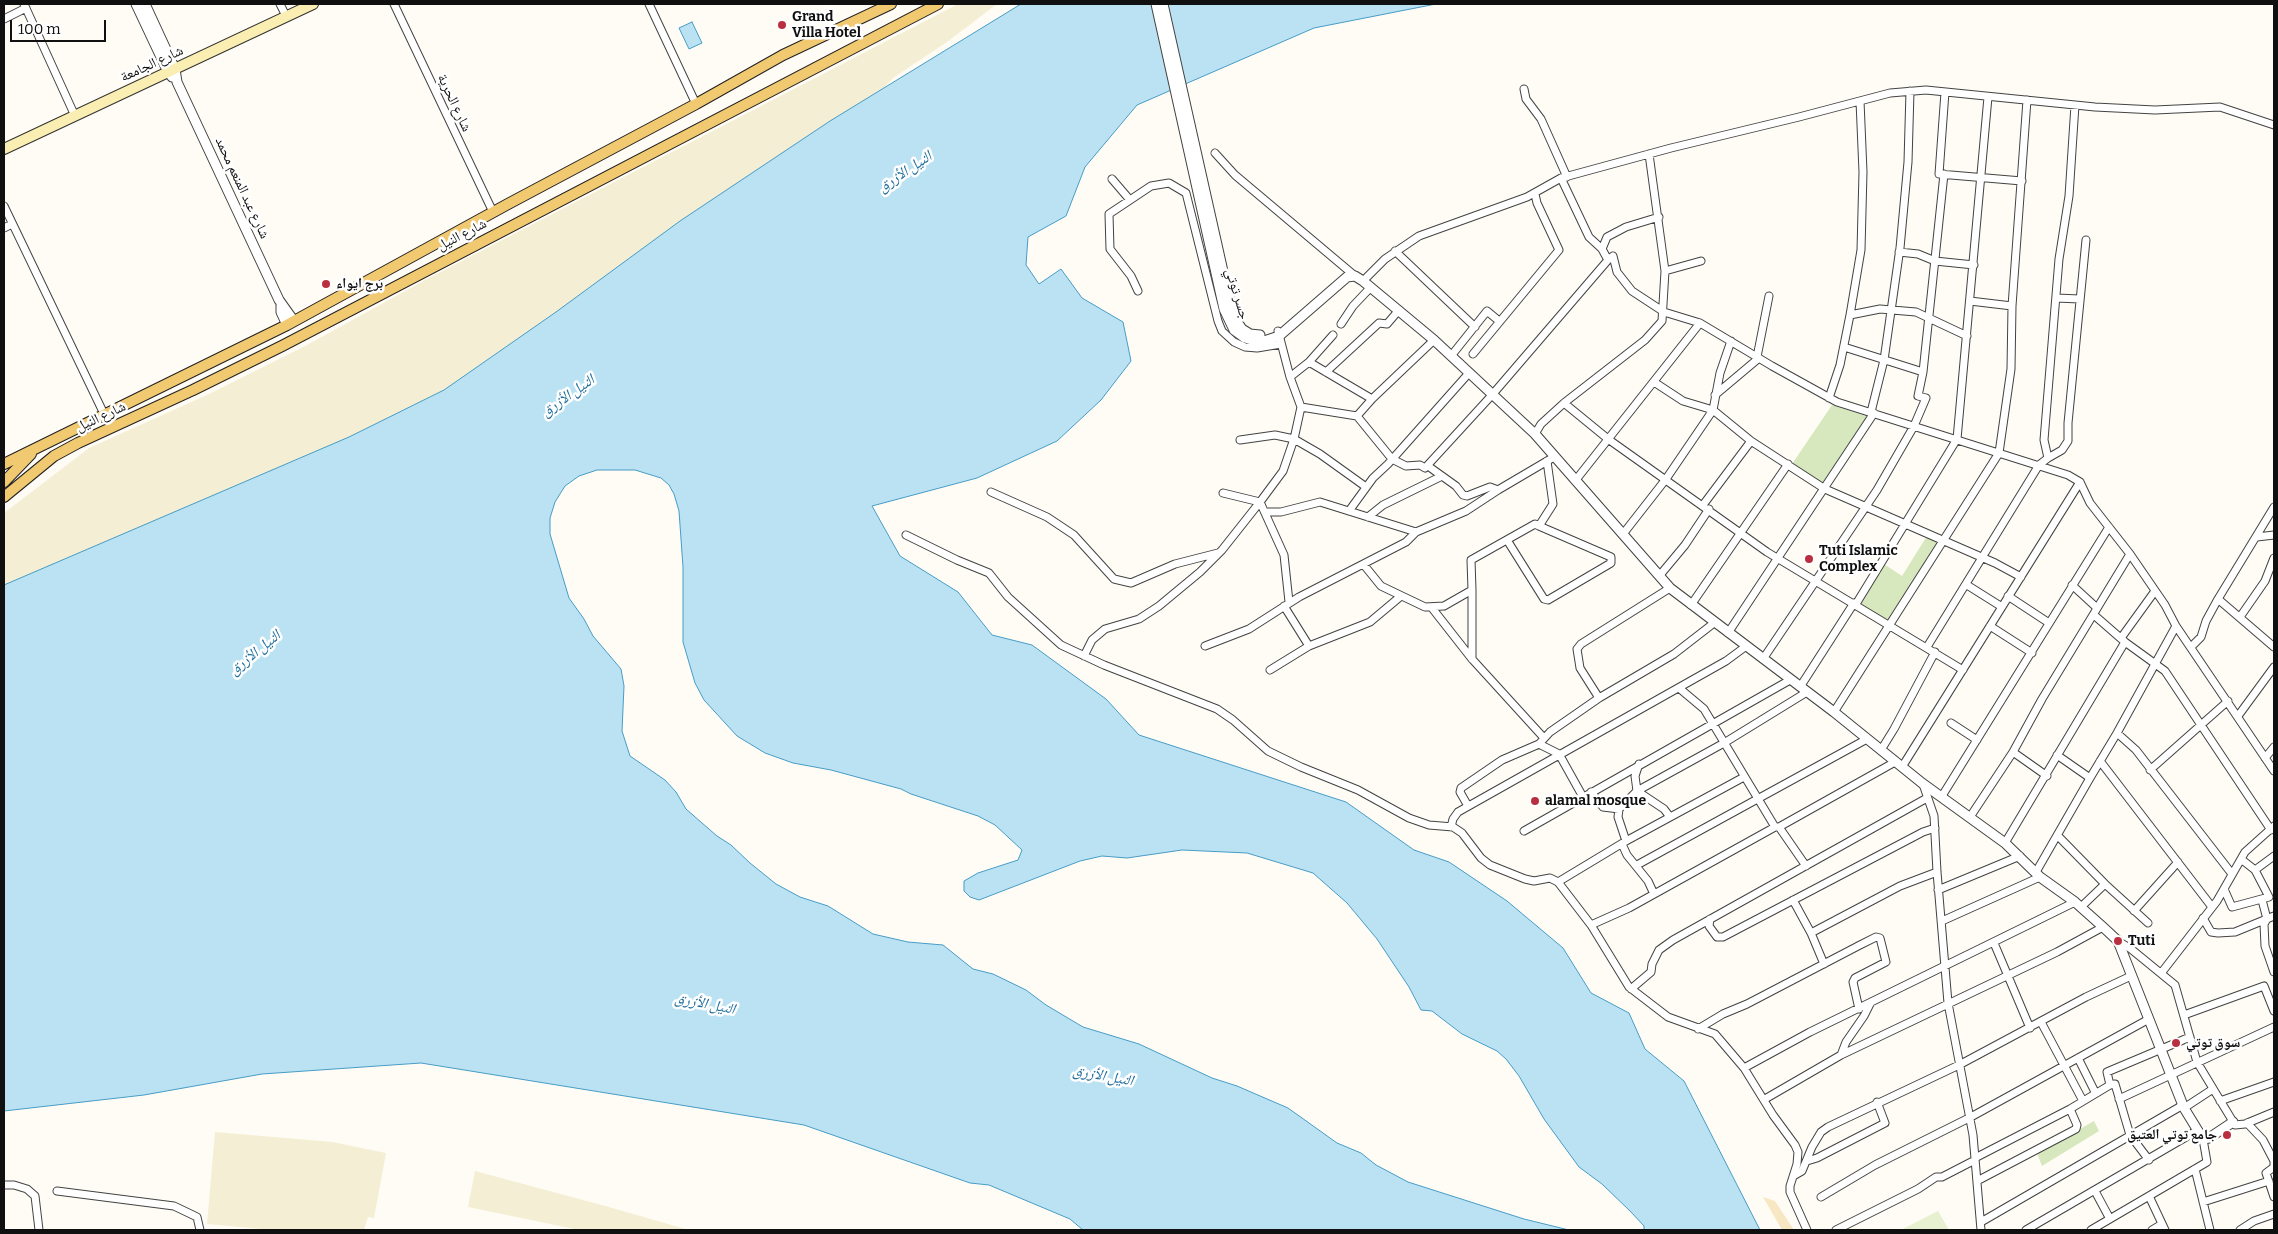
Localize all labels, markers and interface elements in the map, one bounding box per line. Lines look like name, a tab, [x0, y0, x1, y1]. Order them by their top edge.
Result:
place label: Grand Villa Hotel	[792, 9, 861, 41]
scale bar	[12, 10, 109, 42]
marker: Grand Villa Hotel	[776, 19, 788, 31]
text: 100 m	[18, 20, 61, 38]
street label: شارع الجامعة	[118, 42, 186, 86]
street label: شارع الحرية	[433, 71, 475, 135]
street label: شارع عبد المنعم محمد	[211, 134, 273, 242]
water label: النيل الأزرق	[875, 148, 935, 196]
street label: شارع النيل	[435, 215, 489, 255]
street label: جسر توتي	[1221, 266, 1253, 322]
place label: برج ايواء	[336, 276, 383, 292]
marker: برج ايواء	[320, 278, 332, 290]
water label: النيل الأزرق	[538, 371, 598, 421]
street label: شارع النيل	[73, 398, 129, 436]
place label: Tuti Islamic Complex	[1819, 543, 1898, 576]
marker: Tuti Islamic Complex	[1803, 553, 1815, 565]
water label: النيل الأزرق	[226, 627, 284, 679]
place label: alamal mosque	[1545, 793, 1646, 809]
marker: alamal mosque	[1529, 795, 1541, 807]
place label: Tuti	[2128, 933, 2155, 949]
marker: Tuti	[2112, 935, 2124, 947]
water label: النيل الأزرق	[673, 989, 737, 1019]
place label: سوق توتي	[2186, 1035, 2240, 1051]
marker: سوق توتي	[2170, 1037, 2182, 1049]
water label: النيل الأزرق	[1071, 1062, 1135, 1090]
place label: جامع توتي العتيق	[2127, 1127, 2217, 1143]
marker: جامع توتي العتيق	[2221, 1129, 2233, 1141]

